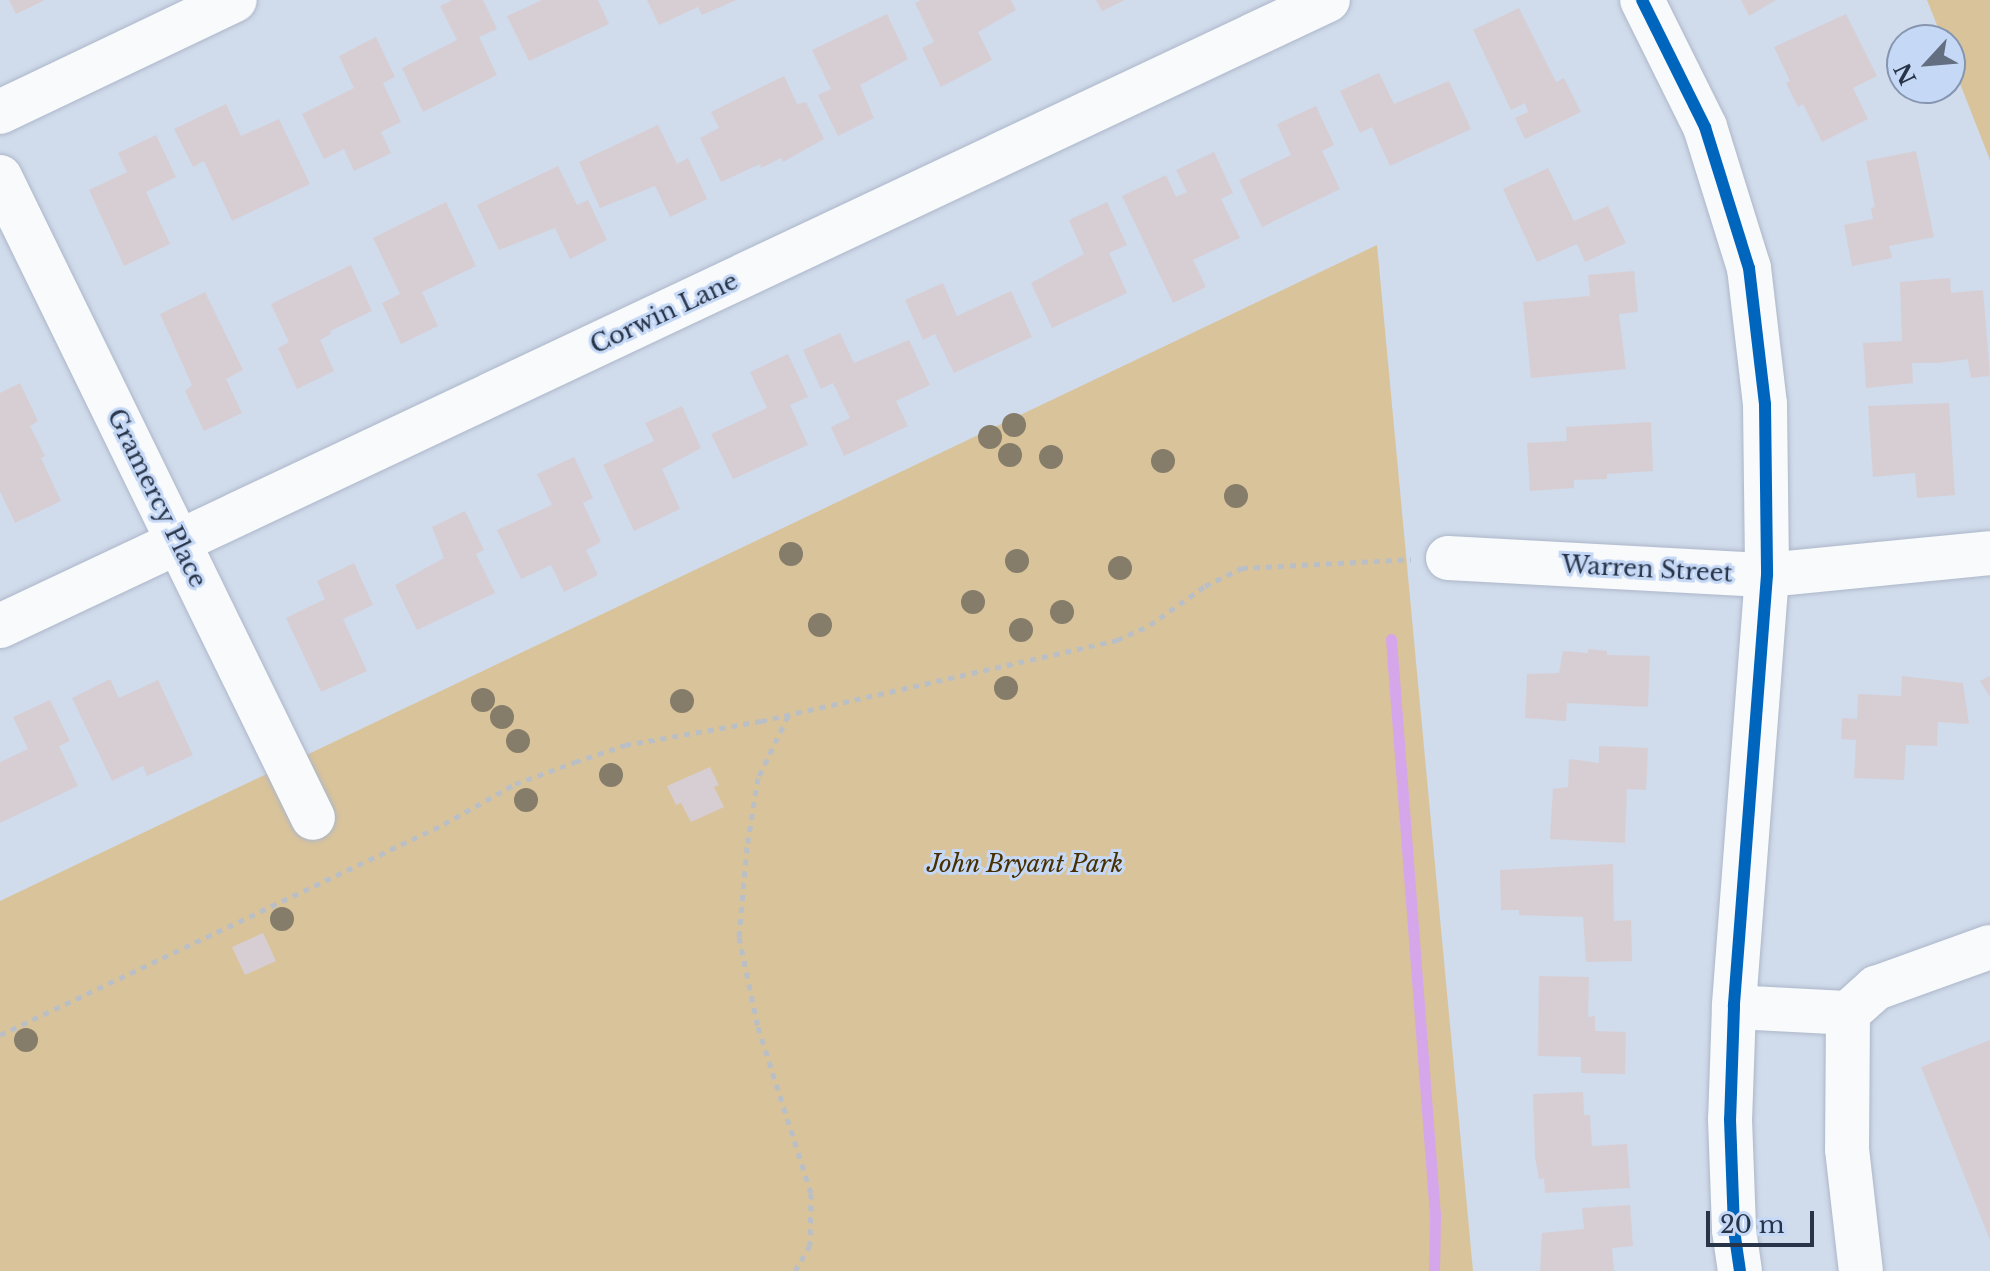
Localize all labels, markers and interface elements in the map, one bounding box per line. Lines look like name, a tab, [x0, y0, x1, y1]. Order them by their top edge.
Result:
north arrow	[1886, 24, 1966, 104]
text: N	[1889, 59, 1922, 89]
street label: Corwin Lane	[586, 266, 742, 360]
street label: Gramercy Place	[101, 404, 213, 592]
street label: Warren Street	[1561, 550, 1733, 588]
park label: John Bryant Park	[927, 850, 1123, 878]
scale bar	[1710, 1195, 1818, 1245]
text: 20 m	[1720, 1210, 1785, 1239]

